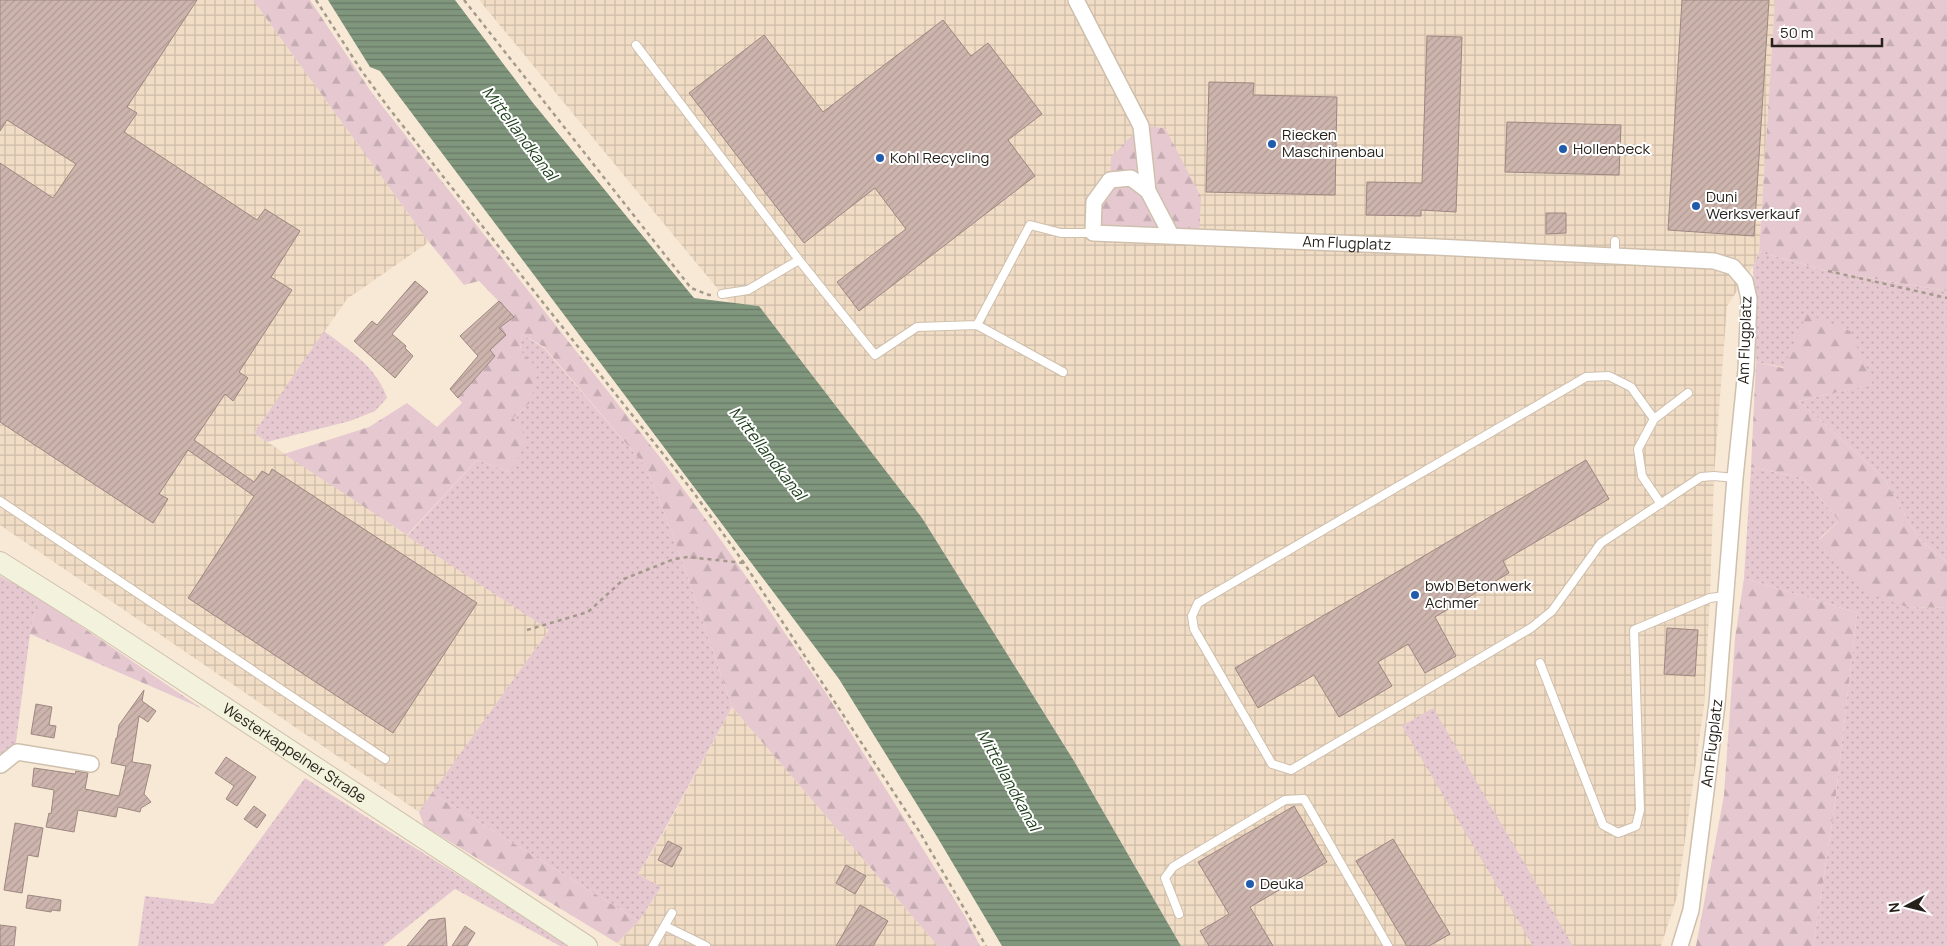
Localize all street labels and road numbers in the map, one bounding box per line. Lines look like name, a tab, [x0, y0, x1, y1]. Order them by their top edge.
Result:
street label: Am Flugplatz	[1302, 231, 1392, 255]
street label: Am Flugplatz	[1732, 295, 1757, 385]
street label: Westerkappelner Straße	[219, 698, 371, 808]
street label: Am Flugplatz	[1696, 698, 1727, 788]

